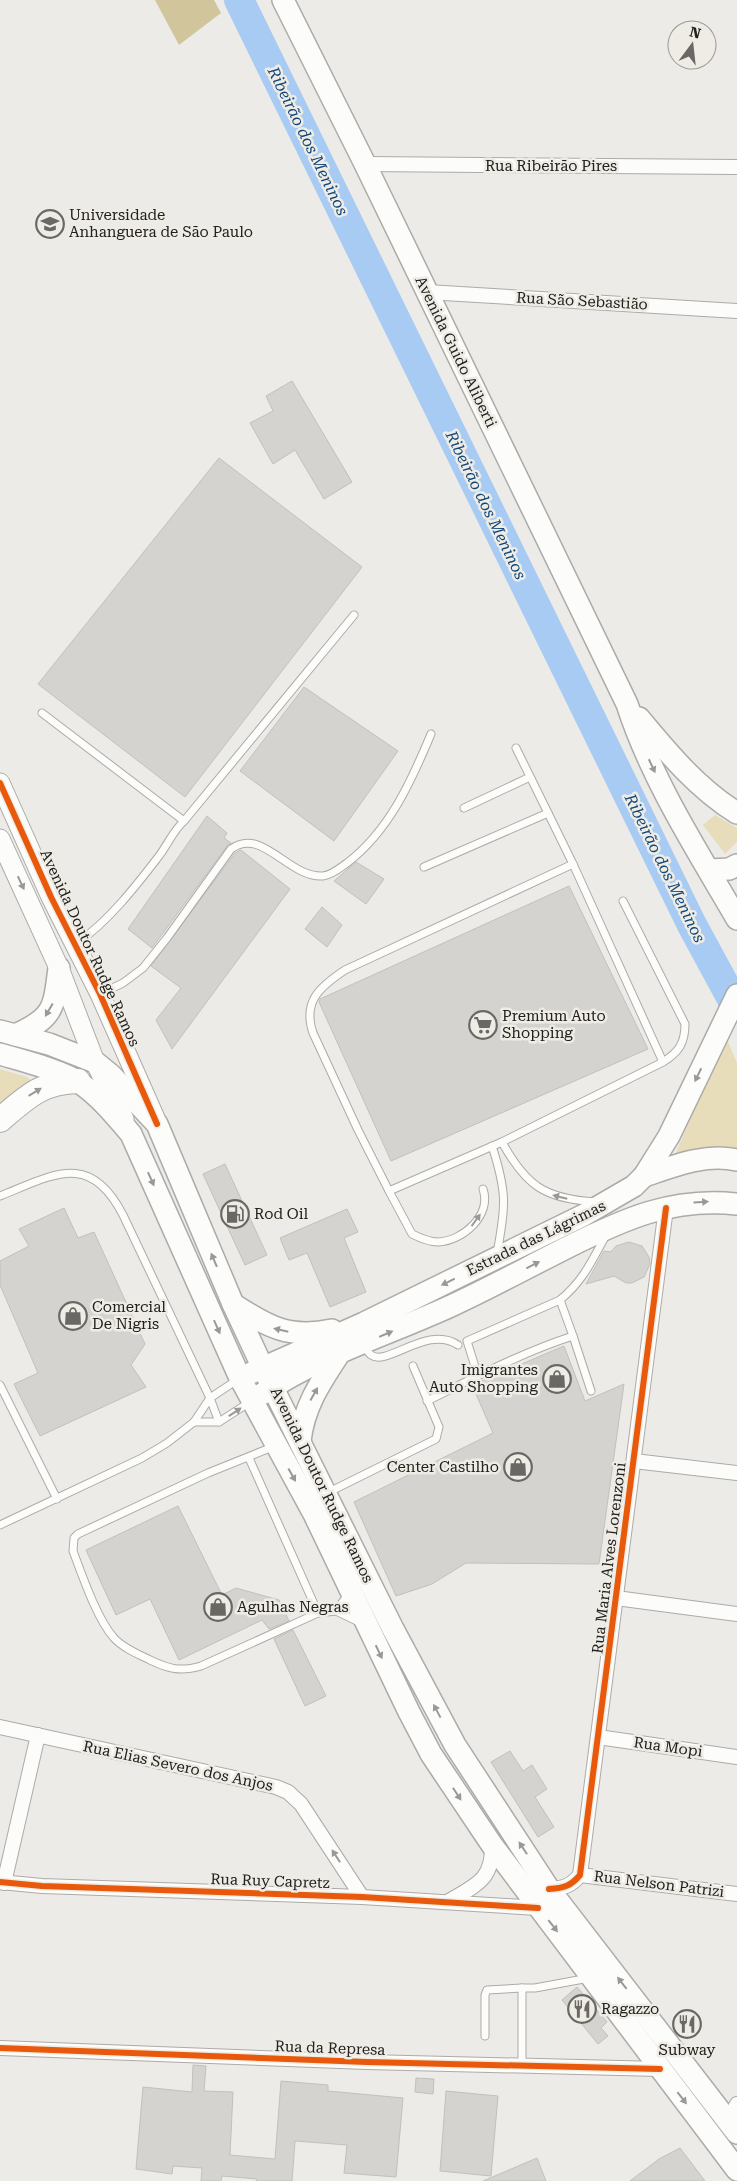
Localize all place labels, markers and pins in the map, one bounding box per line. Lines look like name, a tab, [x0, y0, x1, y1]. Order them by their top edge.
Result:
place label: Universidade Anhanguera de São Paulo	[69, 206, 253, 241]
school or university icon: Universidade Anhanguera de São Paulo	[35, 209, 65, 239]
place label: Premium Auto Shopping	[502, 1007, 606, 1042]
supermarket icon: Premium Auto Shopping	[468, 1010, 498, 1040]
fuel station icon: Rod Oil	[220, 1199, 250, 1229]
place label: Rod Oil	[254, 1205, 309, 1223]
place label: Comercial De Nigris	[92, 1298, 166, 1333]
shop icon: Comercial De Nigris	[58, 1301, 88, 1331]
place label: Imigrantes Auto Shopping	[429, 1361, 538, 1396]
shop icon: Imigrantes Auto Shopping	[542, 1364, 572, 1394]
shop icon: Center Castilho	[503, 1452, 533, 1482]
place label: Center Castilho	[387, 1458, 499, 1476]
shop icon: Agulhas Negras	[203, 1592, 233, 1622]
place label: Agulhas Negras	[237, 1598, 349, 1616]
restaurant icon: Ragazzo	[567, 1994, 597, 2024]
place label: Ragazzo	[601, 2000, 659, 2018]
restaurant icon: Subway	[672, 2009, 702, 2039]
place label: Subway	[659, 2041, 716, 2059]

